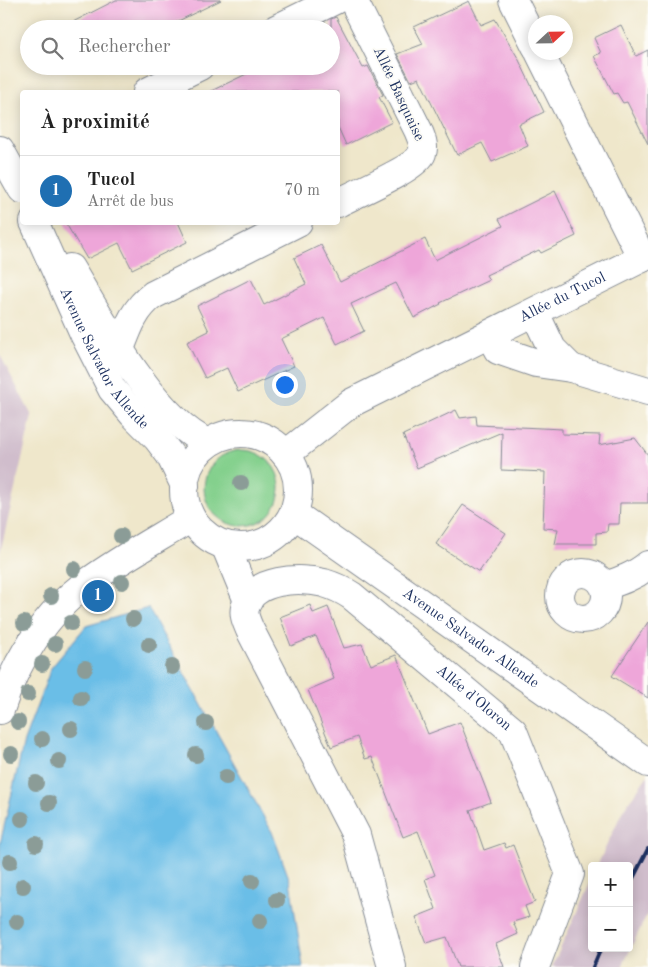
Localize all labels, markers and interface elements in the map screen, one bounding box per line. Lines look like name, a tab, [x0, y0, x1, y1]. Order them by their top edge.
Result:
north arrow	[528, 15, 573, 60]
search box	[20, 20, 340, 75]
icon: search	[38, 34, 66, 62]
text: Rechercher	[78, 38, 171, 57]
street label: Allée Basquaise	[370, 44, 426, 144]
text: À proximité	[40, 112, 150, 133]
text: Tucol	[87, 171, 135, 190]
text: 1	[51, 183, 61, 199]
text: 70 m	[284, 183, 320, 199]
text: Arrêt de bus	[87, 194, 174, 210]
street label: Allée du Tucol	[517, 270, 608, 325]
street label: Avenue Salvador Allende	[57, 285, 151, 432]
your location	[272, 372, 298, 398]
pin: 1	[82, 577, 114, 615]
street label: Avenue Salvador Allende	[400, 585, 542, 691]
street label: Allée d'Oloron	[433, 662, 514, 734]
map controls	[588, 862, 633, 952]
button: +	[588, 862, 633, 907]
button: −	[588, 907, 633, 952]

